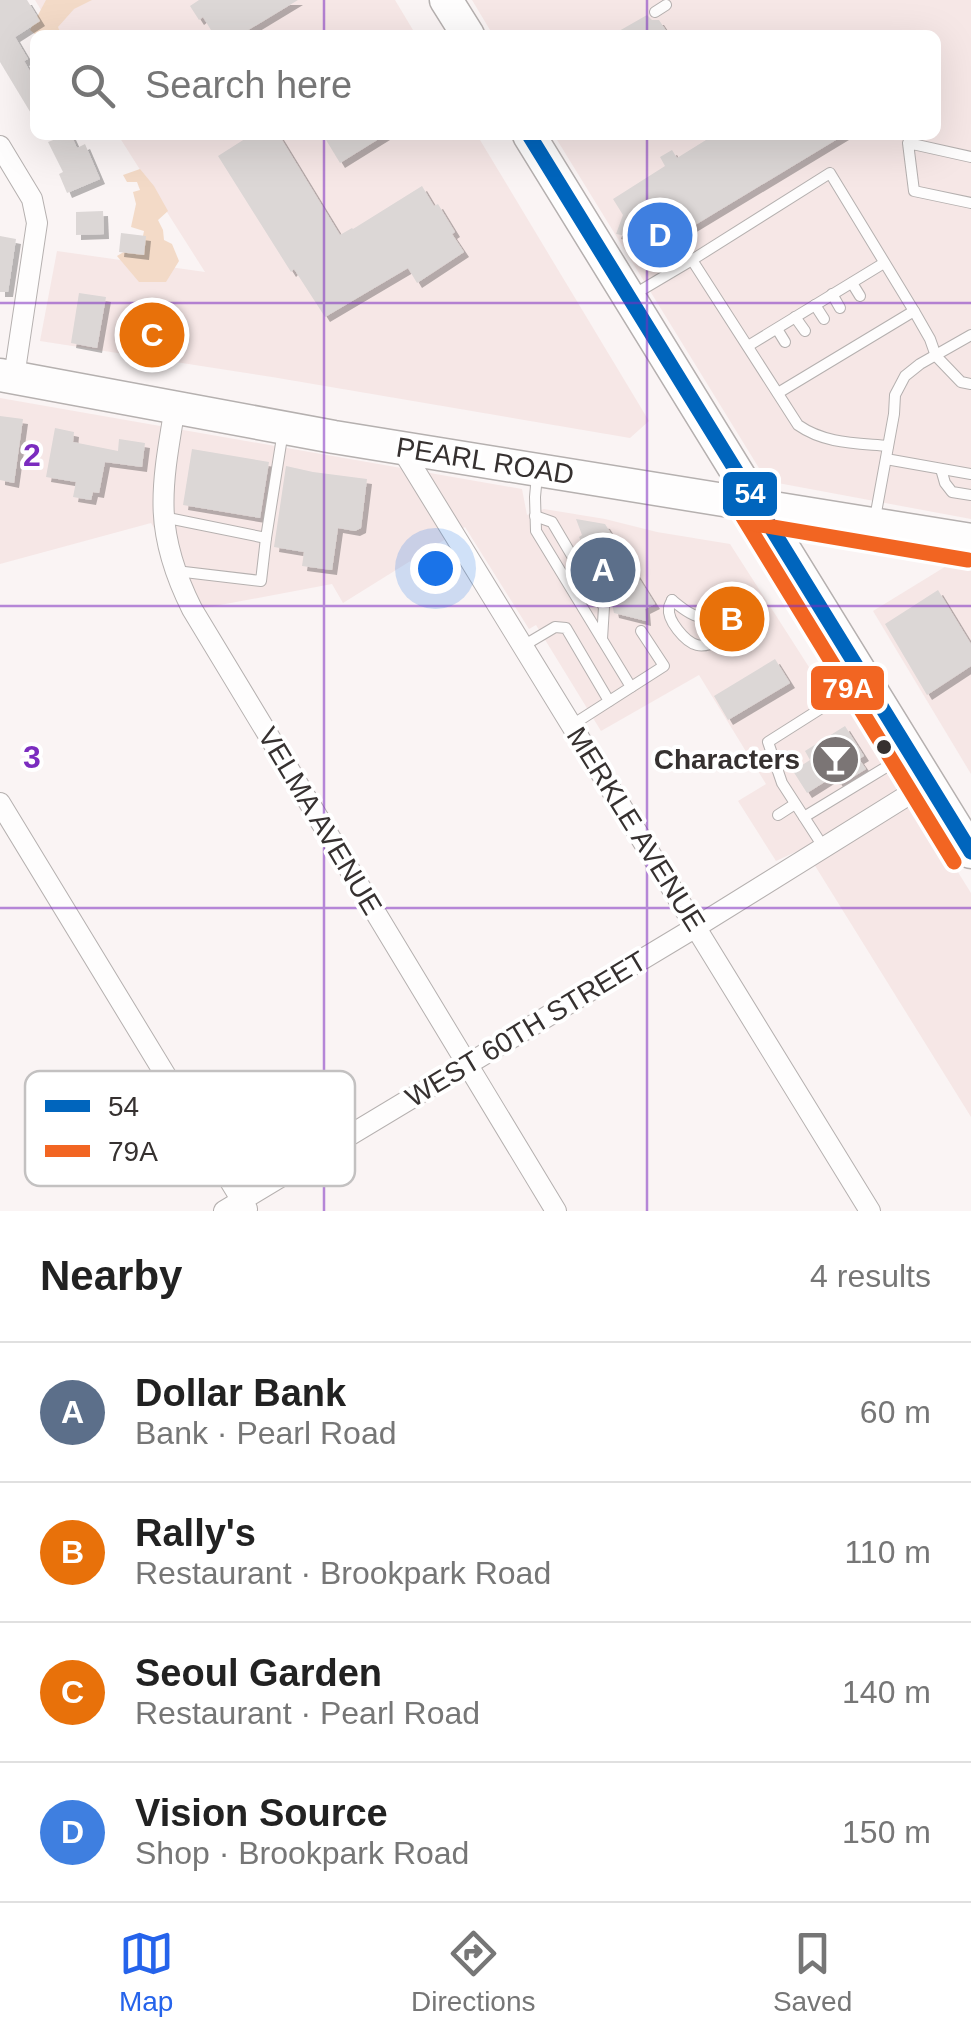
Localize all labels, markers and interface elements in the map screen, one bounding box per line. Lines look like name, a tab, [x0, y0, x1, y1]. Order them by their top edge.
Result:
search box	[30, 30, 941, 140]
icon: search	[65, 58, 120, 113]
text: Search here	[145, 64, 352, 106]
pin: D	[628, 198, 692, 272]
pin: C	[120, 298, 184, 372]
street label: PEARL ROAD	[394, 432, 576, 490]
text: 2	[23, 437, 41, 473]
line badge: 54	[721, 470, 779, 518]
text: 54	[734, 478, 766, 509]
pin: A	[570, 532, 636, 608]
your location	[410, 543, 461, 594]
pin: B	[700, 582, 764, 656]
line badge: 79A	[809, 664, 886, 712]
text: 79A	[822, 673, 874, 704]
street label: MERKLE AVENUE	[561, 721, 711, 937]
street label: VELMA AVENUE	[252, 722, 388, 920]
bar icon: Characters	[809, 733, 861, 785]
unlabelled marker	[874, 737, 894, 757]
text: 3	[23, 739, 41, 775]
place label: Characters	[654, 744, 800, 775]
street label: WEST 60TH STREET	[400, 945, 652, 1113]
legend	[25, 1071, 355, 1186]
text: 54	[108, 1091, 139, 1122]
text: 79A	[108, 1136, 158, 1167]
text: Nearby	[40, 1252, 182, 1299]
text: 4 results	[810, 1258, 931, 1294]
text: Dollar Bank	[135, 1372, 346, 1414]
text: A	[61, 1394, 84, 1430]
text: 60 m	[860, 1394, 931, 1430]
text: Bank · Pearl Road	[135, 1415, 396, 1451]
text: Rally's	[135, 1512, 256, 1554]
text: B	[61, 1534, 84, 1570]
text: 110 m	[844, 1534, 931, 1570]
text: Restaurant · Brookpark Road	[135, 1555, 551, 1591]
text: Seoul Garden	[135, 1652, 382, 1694]
text: C	[61, 1674, 84, 1710]
text: 140 m	[842, 1674, 931, 1710]
text: Restaurant · Pearl Road	[135, 1695, 480, 1731]
text: Vision Source	[135, 1792, 388, 1834]
text: D	[61, 1814, 84, 1850]
text: 150 m	[842, 1814, 931, 1850]
text: Shop · Brookpark Road	[135, 1835, 469, 1871]
tab: Map	[119, 1926, 174, 2018]
tab: Directions	[411, 1926, 536, 2018]
tab: Saved	[773, 1926, 852, 2018]

